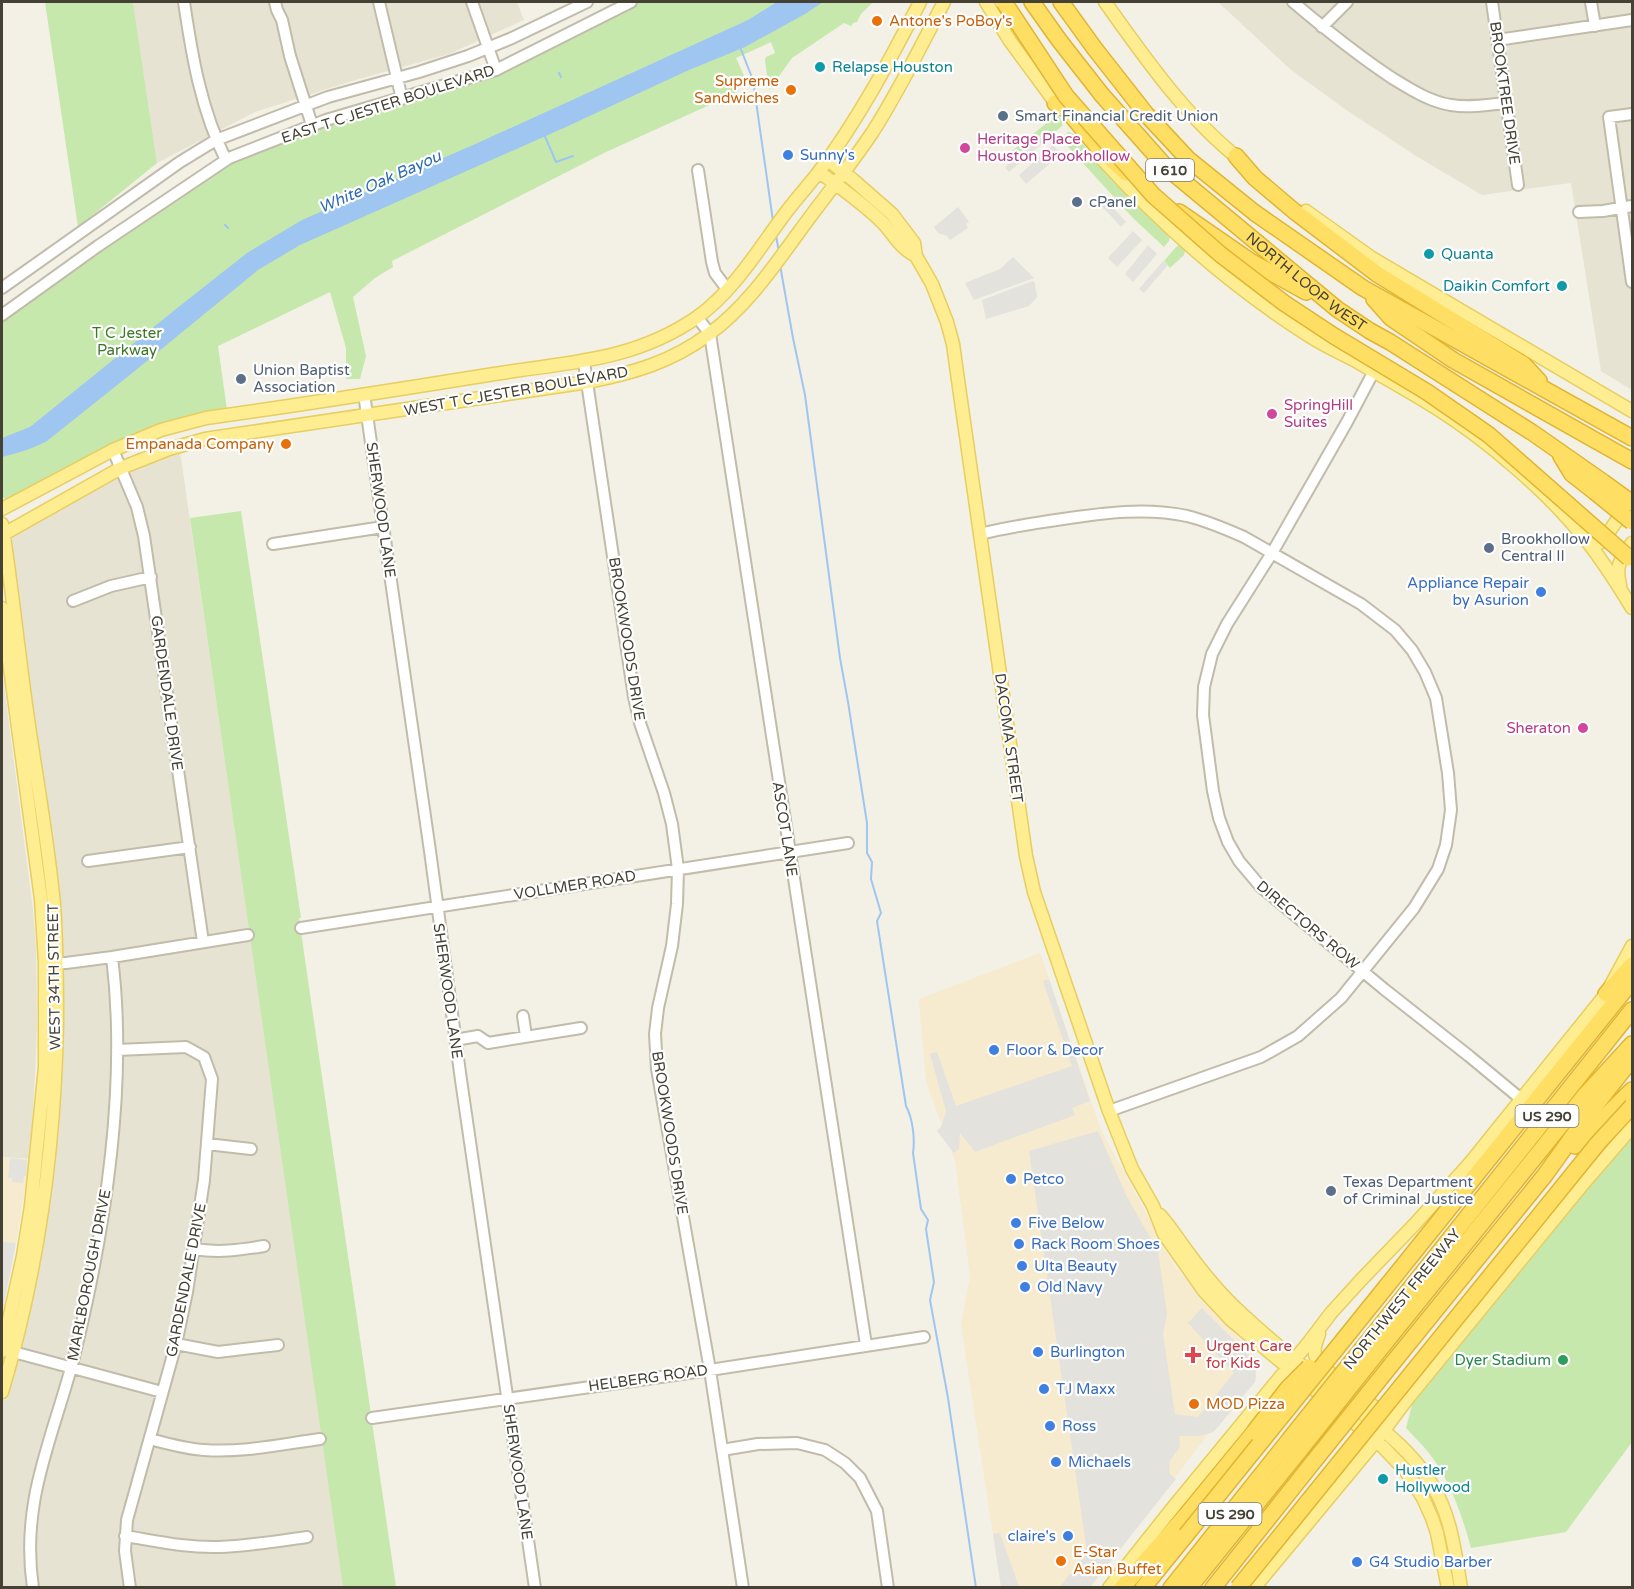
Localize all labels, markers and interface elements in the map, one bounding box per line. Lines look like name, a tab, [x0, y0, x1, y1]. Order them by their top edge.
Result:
place label: Antone's PoBoy's	[889, 12, 1013, 30]
marker: Antone's PoBoy's	[870, 14, 884, 28]
street label: BROOKTREE DRIVE	[1486, 20, 1524, 166]
place label: Relapse Houston	[832, 58, 953, 76]
marker: Relapse Houston	[813, 60, 827, 74]
street label: EAST T C JESTER BOULEVARD	[279, 61, 497, 147]
place label: Supreme Sandwiches	[694, 72, 779, 107]
marker: Supreme Sandwiches	[784, 83, 798, 97]
place label: Smart Financial Credit Union	[1015, 107, 1218, 125]
marker: Smart Financial Credit Union	[996, 109, 1010, 123]
place label: Heritage Place Houston Brookhollow	[977, 130, 1130, 165]
marker: Heritage Place Houston Brookhollow	[958, 141, 972, 155]
water label: White Oak Bayou	[316, 146, 445, 218]
place label: Sunny's	[800, 146, 855, 164]
marker: Sunny's	[781, 148, 795, 162]
road number: I 610	[1146, 159, 1194, 181]
place label: cPanel	[1089, 193, 1136, 211]
marker: cPanel	[1070, 195, 1084, 209]
street label: NORTH LOOP WEST	[1242, 228, 1370, 335]
place label: Quanta	[1441, 245, 1494, 263]
marker: Quanta	[1422, 247, 1436, 261]
place label: Daikin Comfort	[1443, 277, 1550, 295]
marker: Daikin Comfort	[1555, 279, 1569, 293]
park label: T C Jester Parkway	[92, 324, 162, 359]
place label: Union Baptist Association	[253, 361, 350, 396]
street label: WEST T C JESTER BOULEVARD	[402, 362, 630, 420]
marker: Union Baptist Association	[234, 372, 248, 386]
place label: SpringHill Suites	[1284, 396, 1353, 431]
marker: SpringHill Suites	[1265, 407, 1279, 421]
place label: Empanada Company	[125, 435, 274, 453]
marker: Empanada Company	[279, 437, 293, 451]
street label: SHERWOOD LANE	[363, 441, 399, 579]
place label: Brookhollow Central II	[1501, 530, 1590, 565]
marker: Brookhollow Central II	[1482, 541, 1496, 555]
street label: BROOKWOODS DRIVE	[605, 556, 649, 722]
place label: Appliance Repair by Asurion	[1407, 574, 1529, 609]
marker: Appliance Repair by Asurion	[1534, 585, 1548, 599]
street label: GARDENDALE DRIVE	[147, 614, 187, 772]
street label: DACOMA STREET	[991, 672, 1027, 804]
place label: Sheraton	[1506, 719, 1571, 737]
marker: Sheraton	[1576, 721, 1590, 735]
street label: ASCOT LANE	[769, 780, 801, 878]
street label: VOLLMER ROAD	[513, 866, 637, 904]
street label: DIRECTORS ROW	[1253, 877, 1363, 973]
street label: WEST 34TH STREET	[44, 904, 64, 1050]
street label: SHERWOOD LANE	[430, 922, 466, 1060]
place label: Floor & Decor	[1006, 1041, 1104, 1059]
marker: Floor & Decor	[987, 1043, 1001, 1057]
street label: BROOKWOODS DRIVE	[648, 1050, 692, 1216]
road number: US 290	[1516, 1105, 1578, 1127]
place label: Petco	[1023, 1170, 1064, 1188]
marker: Petco	[1004, 1172, 1018, 1186]
place label: Texas Department of Criminal Justice	[1343, 1173, 1473, 1208]
marker: Texas Department of Criminal Justice	[1324, 1184, 1338, 1198]
street label: MARLBOROUGH DRIVE	[64, 1188, 114, 1362]
street label: GARDENDALE DRIVE	[162, 1201, 210, 1359]
place label: Five Below	[1028, 1214, 1104, 1232]
marker: Five Below	[1009, 1216, 1023, 1230]
street label: NORTHWEST FREEWAY	[1340, 1225, 1465, 1373]
place label: Rack Room Shoes	[1031, 1235, 1160, 1253]
marker: Rack Room Shoes	[1012, 1237, 1026, 1251]
place label: Ulta Beauty	[1034, 1257, 1117, 1275]
marker: Ulta Beauty	[1015, 1259, 1029, 1273]
place label: Old Navy	[1037, 1278, 1103, 1296]
marker: Old Navy	[1018, 1280, 1032, 1294]
place label: Urgent Care for Kids	[1206, 1337, 1292, 1372]
place label: Burlington	[1050, 1343, 1125, 1361]
marker: Burlington	[1031, 1345, 1045, 1359]
marker: Urgent Care for Kids	[1184, 1346, 1202, 1364]
place label: Dyer Stadium	[1454, 1351, 1551, 1369]
marker: Dyer Stadium	[1556, 1353, 1570, 1367]
street label: HELBERG ROAD	[587, 1361, 709, 1395]
place label: TJ Maxx	[1056, 1380, 1115, 1398]
marker: TJ Maxx	[1037, 1382, 1051, 1396]
place label: MOD Pizza	[1206, 1395, 1285, 1413]
marker: MOD Pizza	[1187, 1397, 1201, 1411]
street label: SHERWOOD LANE	[500, 1403, 536, 1541]
place label: Ross	[1062, 1417, 1096, 1435]
marker: Ross	[1043, 1419, 1057, 1433]
place label: Michaels	[1068, 1453, 1131, 1471]
marker: Michaels	[1049, 1455, 1063, 1469]
place label: Hustler Hollywood	[1395, 1461, 1470, 1496]
marker: Hustler Hollywood	[1376, 1472, 1390, 1486]
road number: US 290	[1198, 1503, 1262, 1525]
place label: claire's	[1008, 1527, 1056, 1545]
marker: claire's	[1061, 1529, 1075, 1543]
place label: E-Star Asian Buffet	[1073, 1543, 1162, 1578]
place label: G4 Studio Barber	[1369, 1553, 1492, 1571]
marker: E-Star Asian Buffet	[1054, 1554, 1068, 1568]
marker: G4 Studio Barber	[1350, 1555, 1364, 1569]

